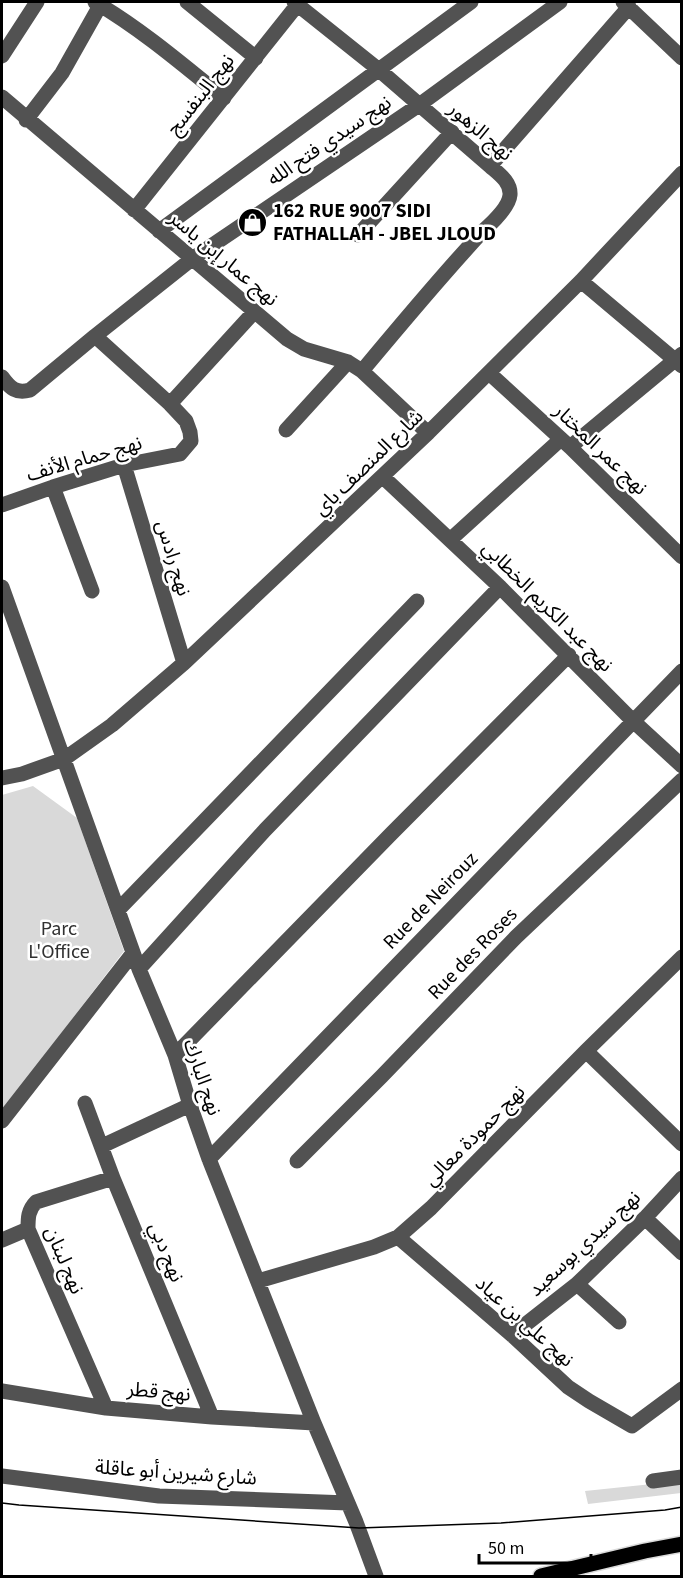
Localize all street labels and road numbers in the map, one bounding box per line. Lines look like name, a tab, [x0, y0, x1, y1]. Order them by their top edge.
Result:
street label: نهج البنفسج	[160, 48, 241, 141]
street label: نهج سيدي فتح الله	[262, 89, 398, 193]
street label: نهج الزهور	[441, 95, 519, 168]
street label: نهج عمار إبن ياسر	[162, 204, 284, 313]
street label: نهج عمر المختار	[546, 397, 654, 502]
street label: شارع المنصف باي	[308, 403, 430, 523]
street label: نهج حمام الأنف	[23, 429, 145, 489]
street label: نهج رادس	[148, 517, 198, 600]
street label: نهج عبد الكريم الخطابي	[475, 535, 619, 679]
street label: Rue de Neirouz	[377, 846, 485, 956]
street label: Rue des Roses	[422, 901, 524, 1006]
street label: نهج البارك	[176, 1035, 228, 1120]
street label: نهج حمودة معالي	[418, 1079, 532, 1193]
street label: نهج سيدي بوسعيد	[522, 1184, 648, 1304]
street label: نهج دبي	[141, 1218, 191, 1287]
street label: نهج لبنان	[37, 1222, 91, 1299]
street label: نهج علي بن عياد	[468, 1270, 580, 1374]
street label: نهج قطر	[125, 1375, 192, 1409]
street label: شارع شيرين أبو عاقلة	[94, 1453, 258, 1493]

